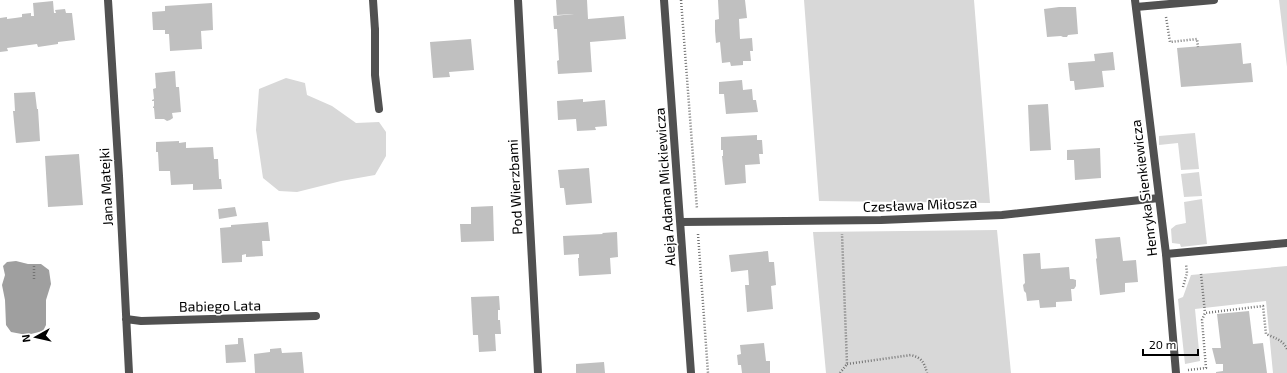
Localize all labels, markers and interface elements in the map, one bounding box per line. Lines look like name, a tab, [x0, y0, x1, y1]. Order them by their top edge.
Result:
street label: Aleja Adama Mickiewicza	[650, 107, 679, 267]
street label: Henryka Sienkiewicza	[1127, 119, 1160, 257]
street label: Pod Wierzbami	[504, 139, 525, 235]
street label: Jana Matejki	[95, 147, 116, 227]
street label: Czesława Miłosza	[862, 194, 978, 215]
street label: Babiego Lata	[179, 296, 261, 315]
north arrow	[16, 317, 56, 357]
scale bar	[1143, 331, 1198, 357]
text: N	[19, 334, 33, 343]
text: 20 m	[1149, 337, 1176, 351]

